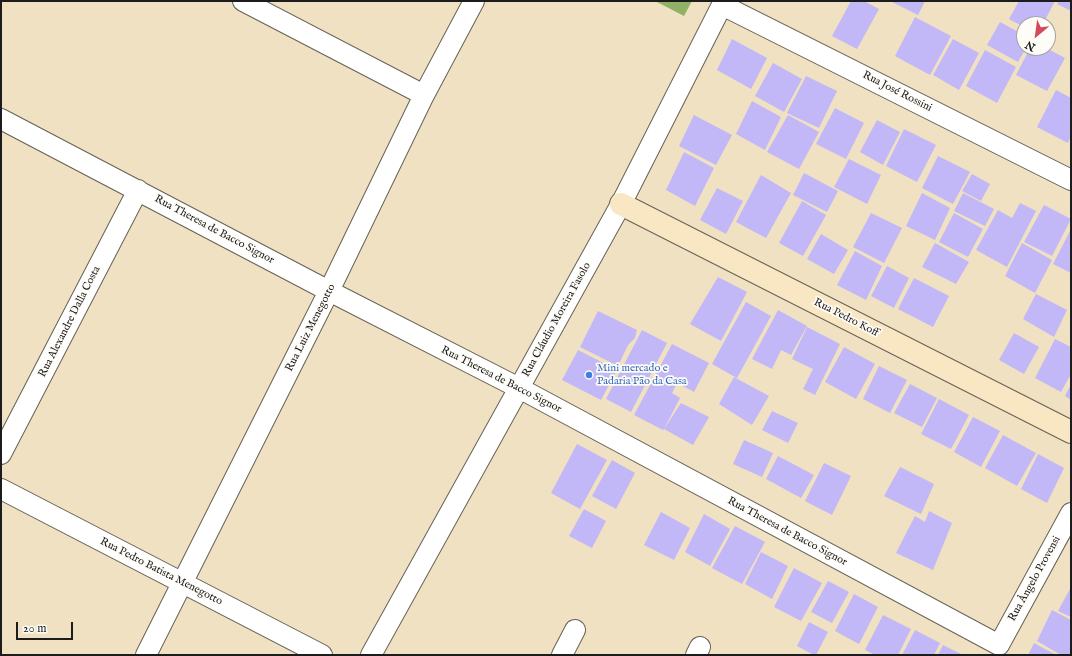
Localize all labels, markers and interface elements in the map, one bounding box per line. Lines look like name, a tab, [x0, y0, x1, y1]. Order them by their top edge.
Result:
north arrow	[1016, 16, 1056, 56]
text: N	[1023, 37, 1038, 54]
street label: Rua José Rossini	[860, 69, 934, 115]
street label: Rua Theresa de Bacco Signor	[152, 193, 276, 267]
street label: Rua Cláudio Moreira Fasolo	[520, 260, 594, 380]
street label: Rua Alexandre Dalla Costa	[36, 264, 104, 380]
street label: Rua Luiz Menegotto	[283, 282, 339, 374]
street label: Rua Pedro Koff	[811, 296, 881, 340]
street label: Rua Theresa de Bacco Signor	[438, 344, 564, 416]
place label: Mini mercado e Padaria Pão da Casa	[597, 362, 686, 388]
marker: Mini mercado e Padaria Pão da Casa	[584, 370, 594, 380]
street label: Rua Theresa de Bacco Signor	[725, 495, 849, 569]
street label: Rua Ângelo Provensi	[1006, 534, 1064, 624]
street label: Rua Pedro Batista Menegotto	[98, 535, 224, 609]
scale bar	[18, 614, 75, 640]
text: 20 m	[23, 621, 46, 636]

